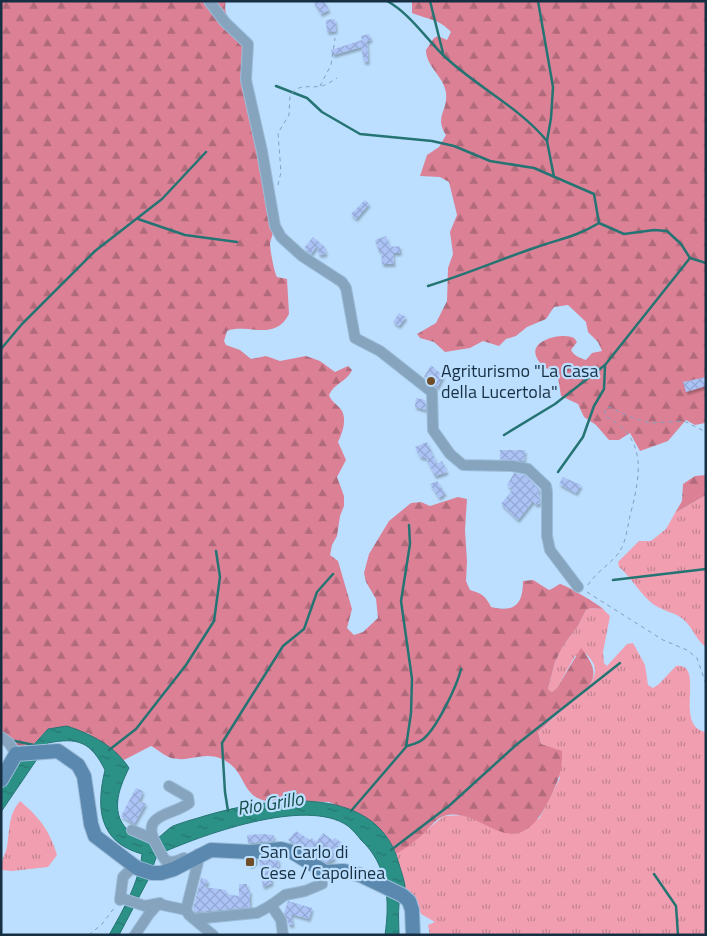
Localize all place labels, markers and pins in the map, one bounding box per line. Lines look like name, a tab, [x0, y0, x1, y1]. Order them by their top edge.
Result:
place label: Agriturismo "La Casa della Lucertola"	[441, 357, 598, 405]
marker: Agriturismo "La Casa della Lucertola"	[425, 375, 437, 387]
place label: San Carlo di Cese / Capolinea	[260, 838, 385, 886]
marker: San Carlo di Cese / Capolinea	[244, 856, 256, 868]

